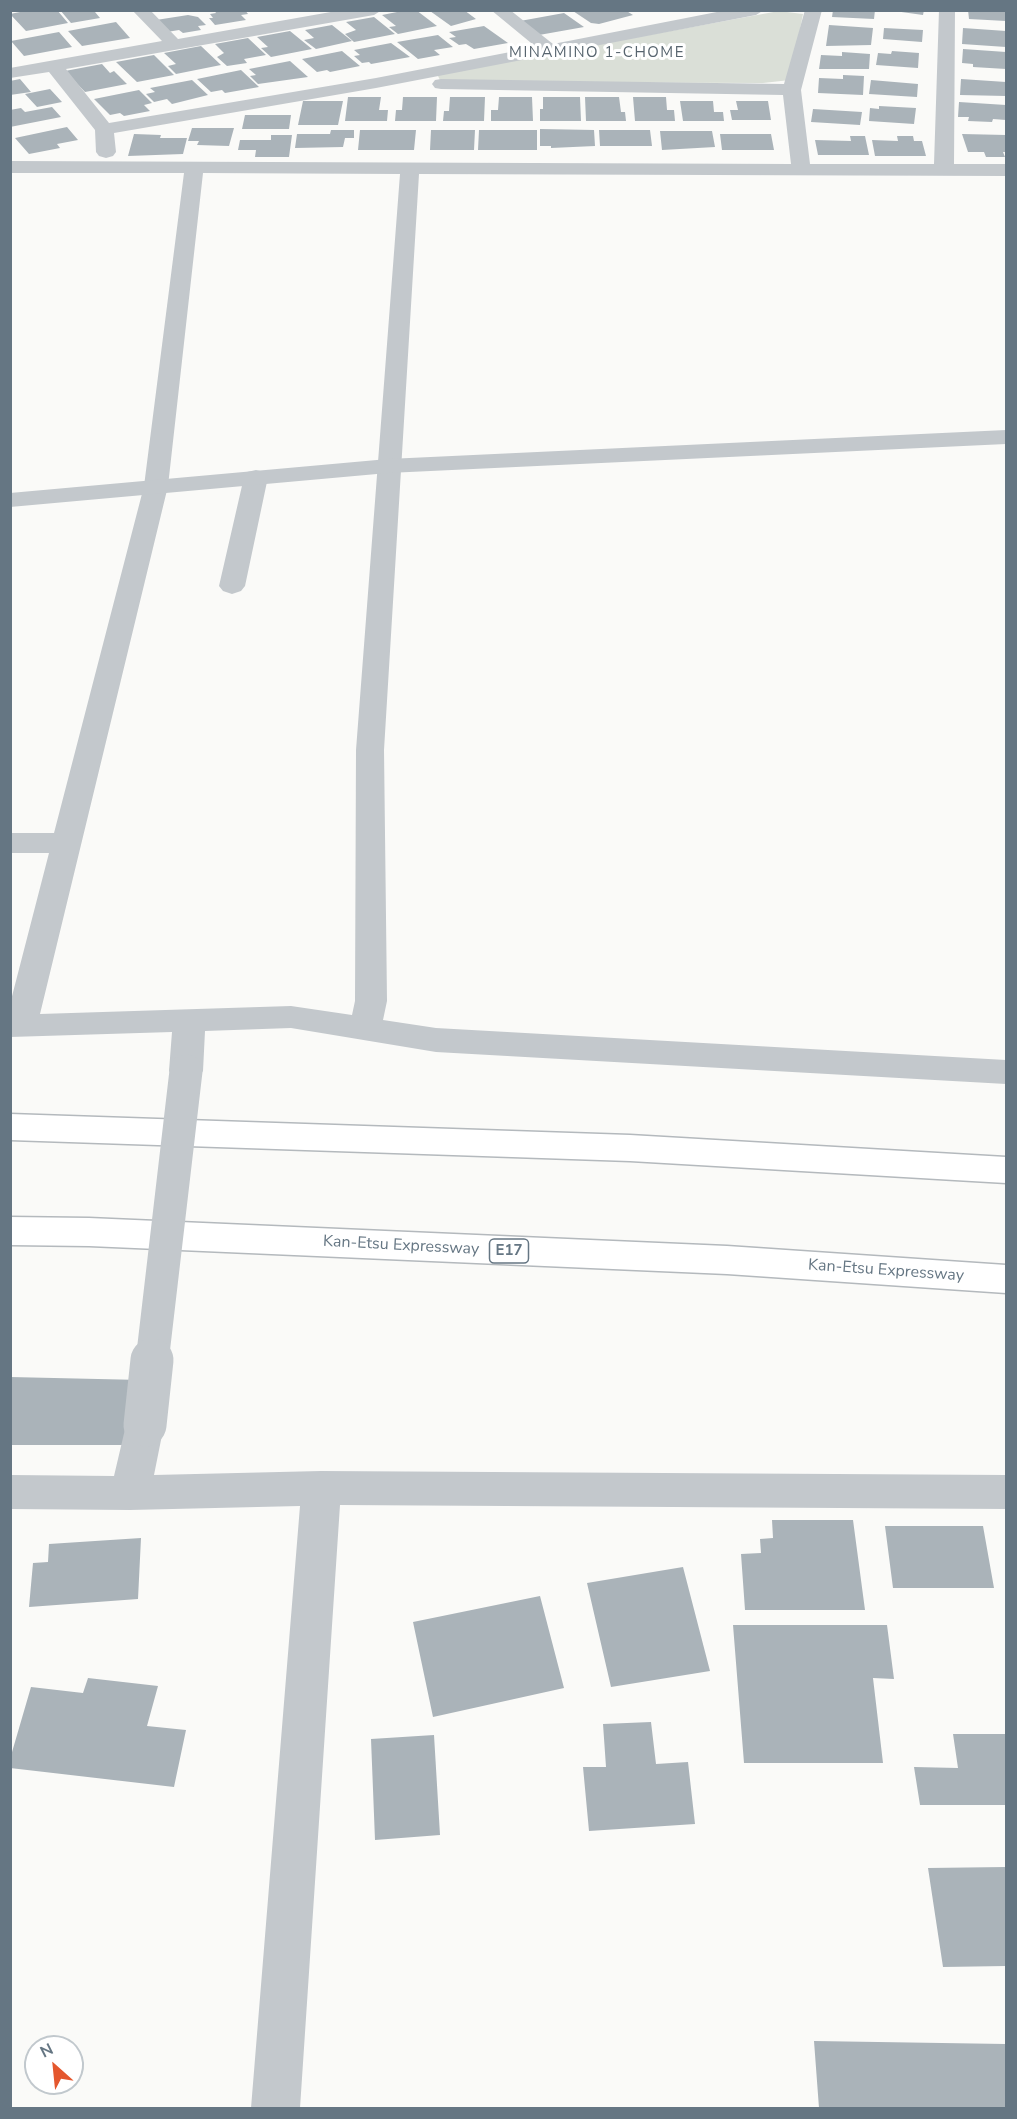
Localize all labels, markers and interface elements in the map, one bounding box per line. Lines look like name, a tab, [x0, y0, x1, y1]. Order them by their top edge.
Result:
district label: MINAMINO 1-CHOME	[509, 44, 685, 62]
street label: Kan-Etsu Expressway	[322, 1232, 480, 1260]
road number: E17	[490, 1239, 528, 1263]
street label: Kan-Etsu Expressway	[807, 1256, 965, 1286]
north arrow	[24, 2035, 84, 2095]
text: N	[36, 2038, 57, 2063]

